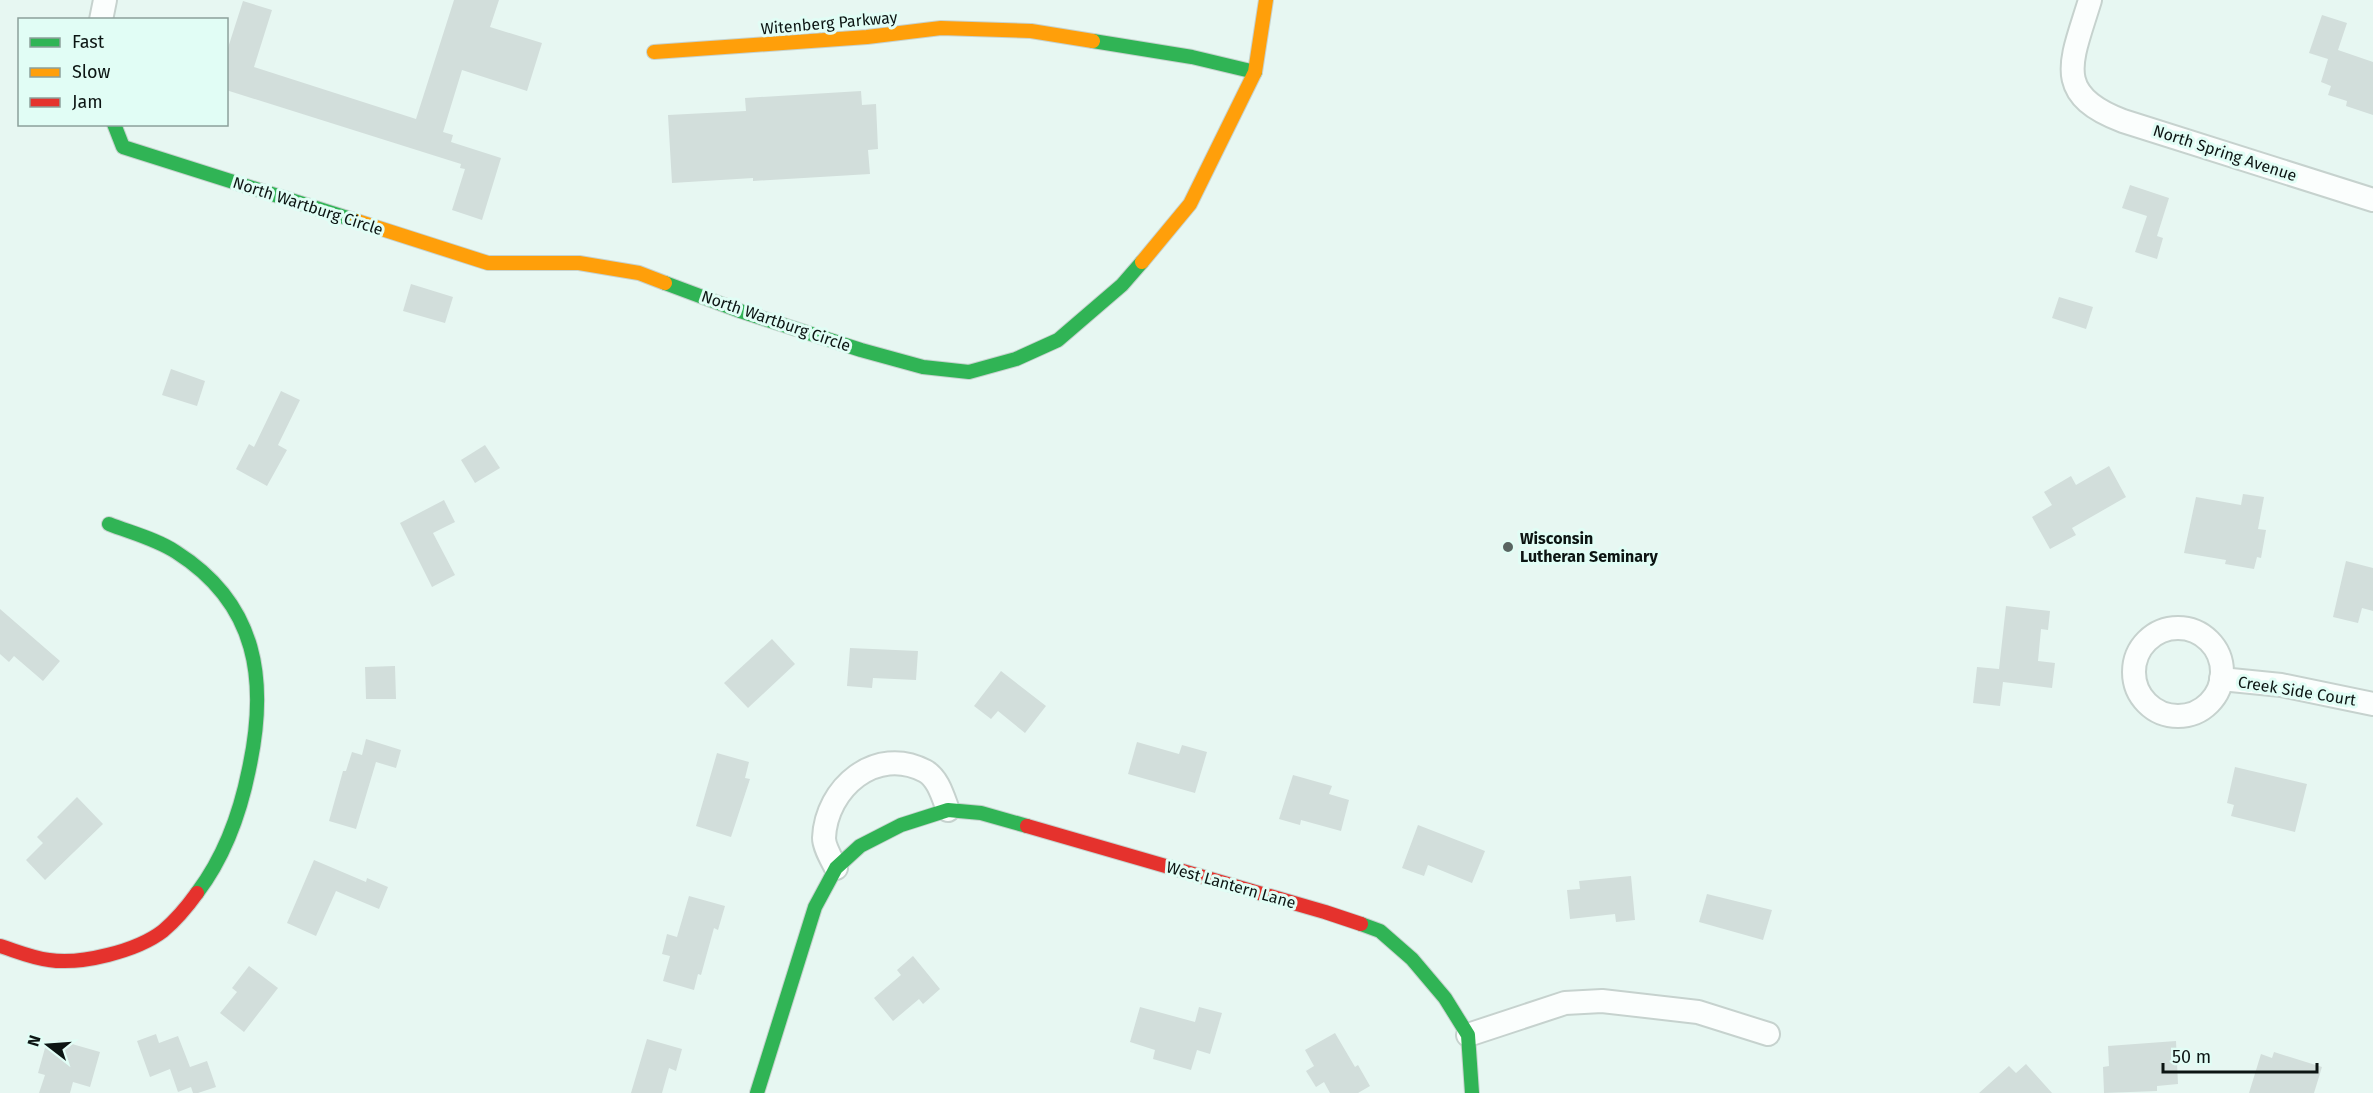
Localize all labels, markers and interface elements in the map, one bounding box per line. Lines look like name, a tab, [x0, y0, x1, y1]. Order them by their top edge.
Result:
street label: Witenberg Parkway	[760, 8, 898, 38]
legend	[18, 18, 228, 126]
text: Fast	[72, 31, 105, 53]
text: Slow	[72, 61, 111, 83]
text: Jam	[72, 91, 103, 113]
street label: North Spring Avenue	[2151, 121, 2299, 185]
street label: North Wartburg Circle	[231, 173, 385, 239]
street label: North Wartburg Circle	[699, 287, 853, 355]
place label: Wisconsin Lutheran Seminary	[1520, 529, 1658, 566]
marker: Wisconsin Lutheran Seminary	[1501, 540, 1515, 554]
street label: Creek Side Court	[2237, 672, 2358, 710]
street label: West Lantern Lane	[1164, 857, 1298, 913]
north arrow	[18, 1015, 78, 1075]
text: N	[23, 1033, 45, 1049]
scale bar	[2163, 1036, 2318, 1074]
text: 50 m	[2172, 1046, 2211, 1068]

